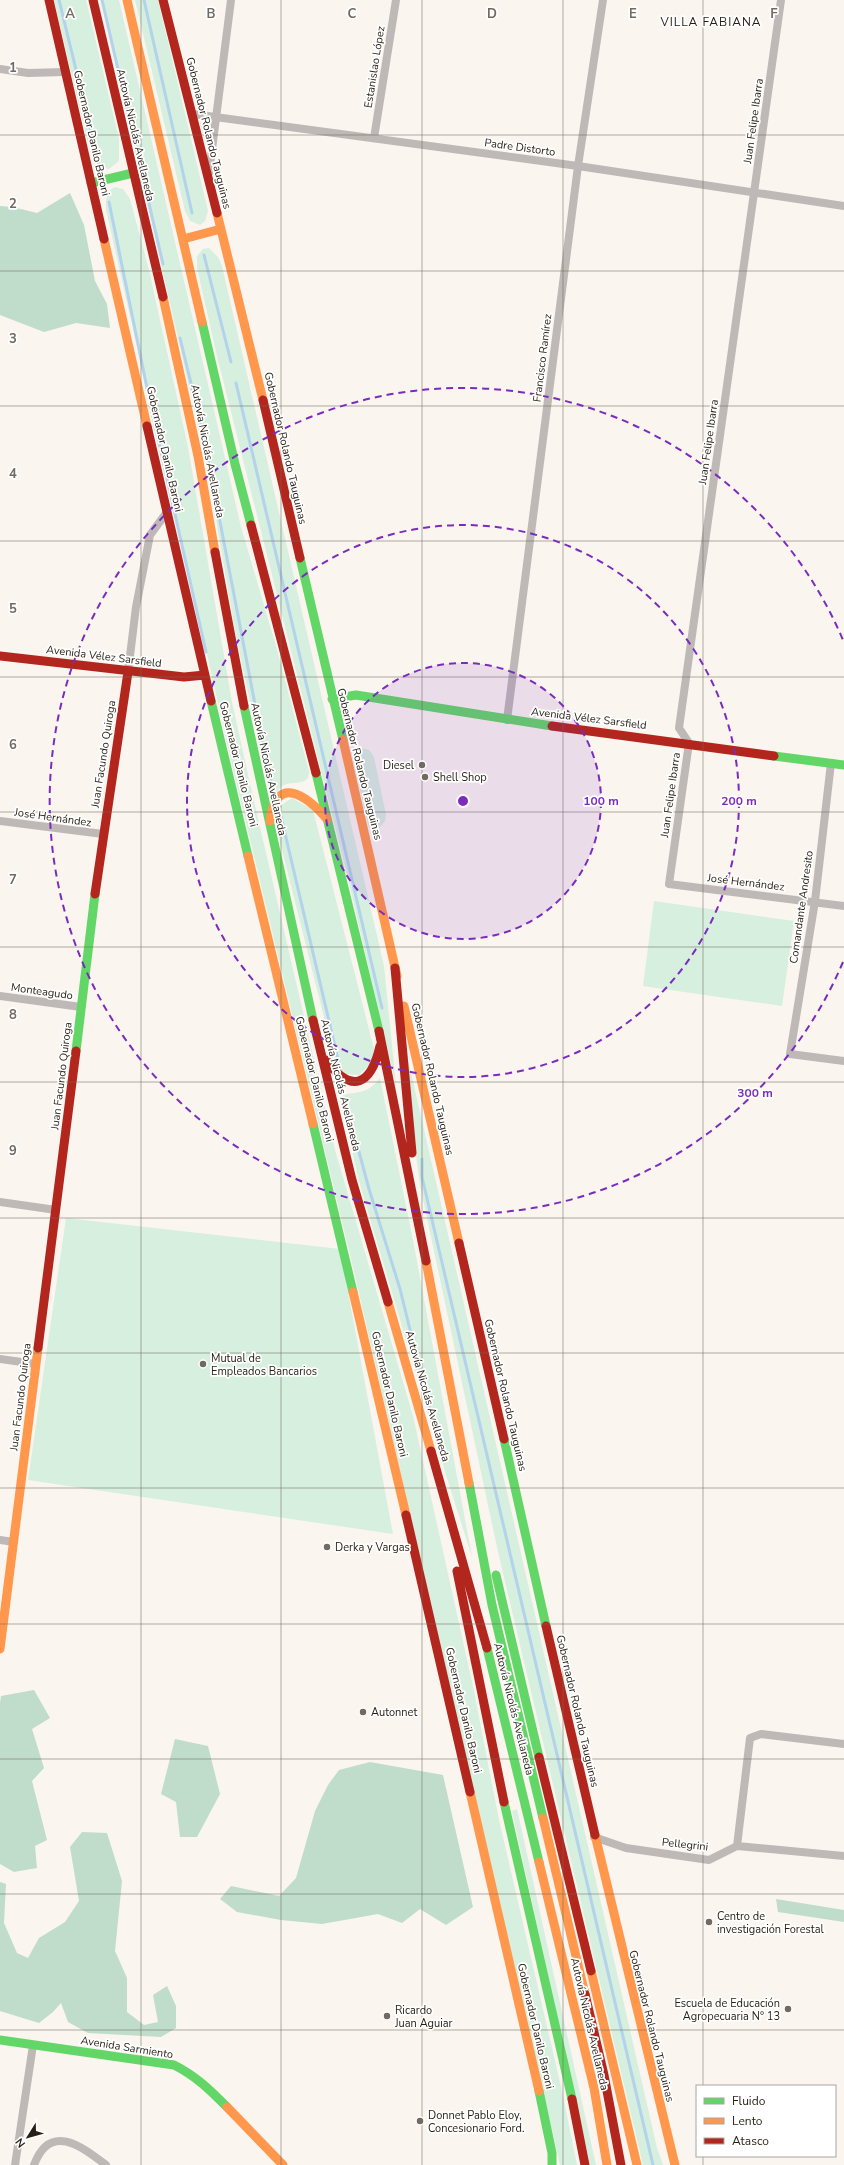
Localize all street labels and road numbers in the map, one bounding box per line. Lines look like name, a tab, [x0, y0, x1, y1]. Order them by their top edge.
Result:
street label: Estanislao López	[361, 25, 388, 109]
street label: Gobernador Rolando Tauguinas	[182, 56, 235, 211]
street label: Autovía Nicolás Avellaneda	[113, 67, 158, 203]
street label: Gobernador Danilo Baroni	[70, 69, 113, 197]
street label: Juan Felipe Ibarra	[740, 77, 767, 166]
street label: Padre Distorto	[483, 135, 556, 160]
street label: Francisco Ramírez	[530, 313, 555, 403]
street label: Gobernador Rolando Tauguinas	[261, 370, 310, 526]
street label: Autovía Nicolás Avellaneda	[187, 383, 228, 519]
street label: Gobernador Danilo Baroni	[143, 385, 186, 513]
street label: Juan Felipe Ibarra	[695, 398, 722, 487]
street label: Avenida Vélez Sarsfield	[45, 642, 162, 671]
street label: Gobernador Rolando Tauguinas	[333, 687, 386, 842]
street label: Juan Facundo Quiroga	[87, 699, 119, 810]
street label: Gobernador Danilo Baroni	[216, 700, 261, 828]
street label: Autovía Nicolás Avellaneda	[247, 701, 290, 837]
street label: Avenida Vélez Sarsfield	[530, 704, 647, 733]
street label: Juan Felipe Ibarra	[657, 751, 684, 840]
street label: José Hernández	[13, 805, 92, 830]
street label: Comandante Andresito	[786, 850, 817, 964]
street label: José Hernández	[706, 870, 785, 895]
street label: Monteagudo	[10, 980, 74, 1003]
street label: Gobernador Rolando Tauguinas	[408, 1001, 457, 1157]
street label: Gobernador Danilo Baroni	[292, 1015, 337, 1143]
street label: Autovía Nicolás Avellaneda	[317, 1017, 364, 1153]
street label: Juan Facundo Quiroga	[47, 1021, 76, 1132]
street label: Gobernador Rolando Tauguinas	[481, 1317, 530, 1473]
street label: Autovía Nicolás Avellaneda	[402, 1329, 453, 1464]
street label: Gobernador Danilo Baroni	[368, 1330, 411, 1458]
street label: Juan Facundo Quiroga	[6, 1342, 35, 1453]
street label: Gobernador Rolando Tauguinas	[553, 1633, 602, 1789]
street label: Autovía Nicolás Avellaneda	[490, 1641, 537, 1777]
street label: Gobernador Danilo Baroni	[442, 1646, 485, 1774]
street label: Pellegrini	[661, 1835, 709, 1854]
street label: Gobernador Rolando Tauguinas	[625, 1949, 678, 2104]
street label: Autovía Nicolás Avellaneda	[567, 1956, 612, 2092]
street label: Gobernador Danilo Baroni	[514, 1962, 557, 2090]
street label: Avenida Sarmiento	[80, 2033, 174, 2062]

